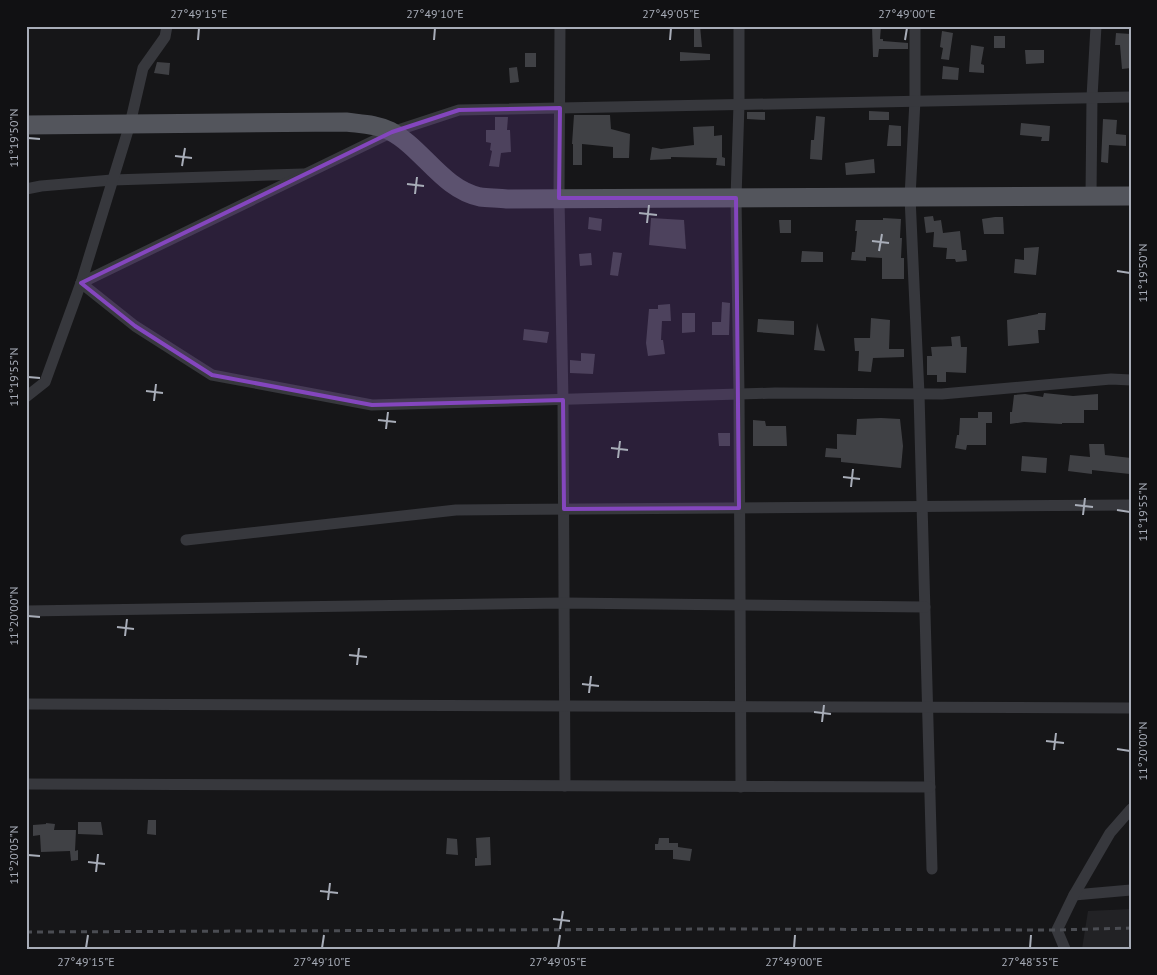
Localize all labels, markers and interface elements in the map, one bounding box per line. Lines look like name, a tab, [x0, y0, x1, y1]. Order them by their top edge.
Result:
text: 27°49'15"E	[170, 6, 228, 21]
text: 27°49'10"E	[406, 6, 464, 21]
text: 27°49'05"E	[642, 6, 700, 21]
text: 27°49'00"E	[878, 6, 936, 21]
text: 11°19'50"N	[6, 108, 21, 168]
text: 11°19'50"N	[1135, 243, 1150, 303]
text: 11°19'55"N	[6, 347, 21, 407]
text: 11°19'55"N	[1135, 482, 1150, 542]
text: 11°20'00"N	[6, 586, 21, 646]
text: 11°20'00"N	[1135, 721, 1150, 781]
text: 11°20'05"N	[6, 825, 21, 885]
text: 27°49'15"E	[57, 954, 115, 969]
text: 27°49'10"E	[293, 954, 351, 969]
text: 27°49'05"E	[529, 954, 587, 969]
text: 27°49'00"E	[765, 954, 823, 969]
text: 27°48'55"E	[1001, 954, 1059, 969]

